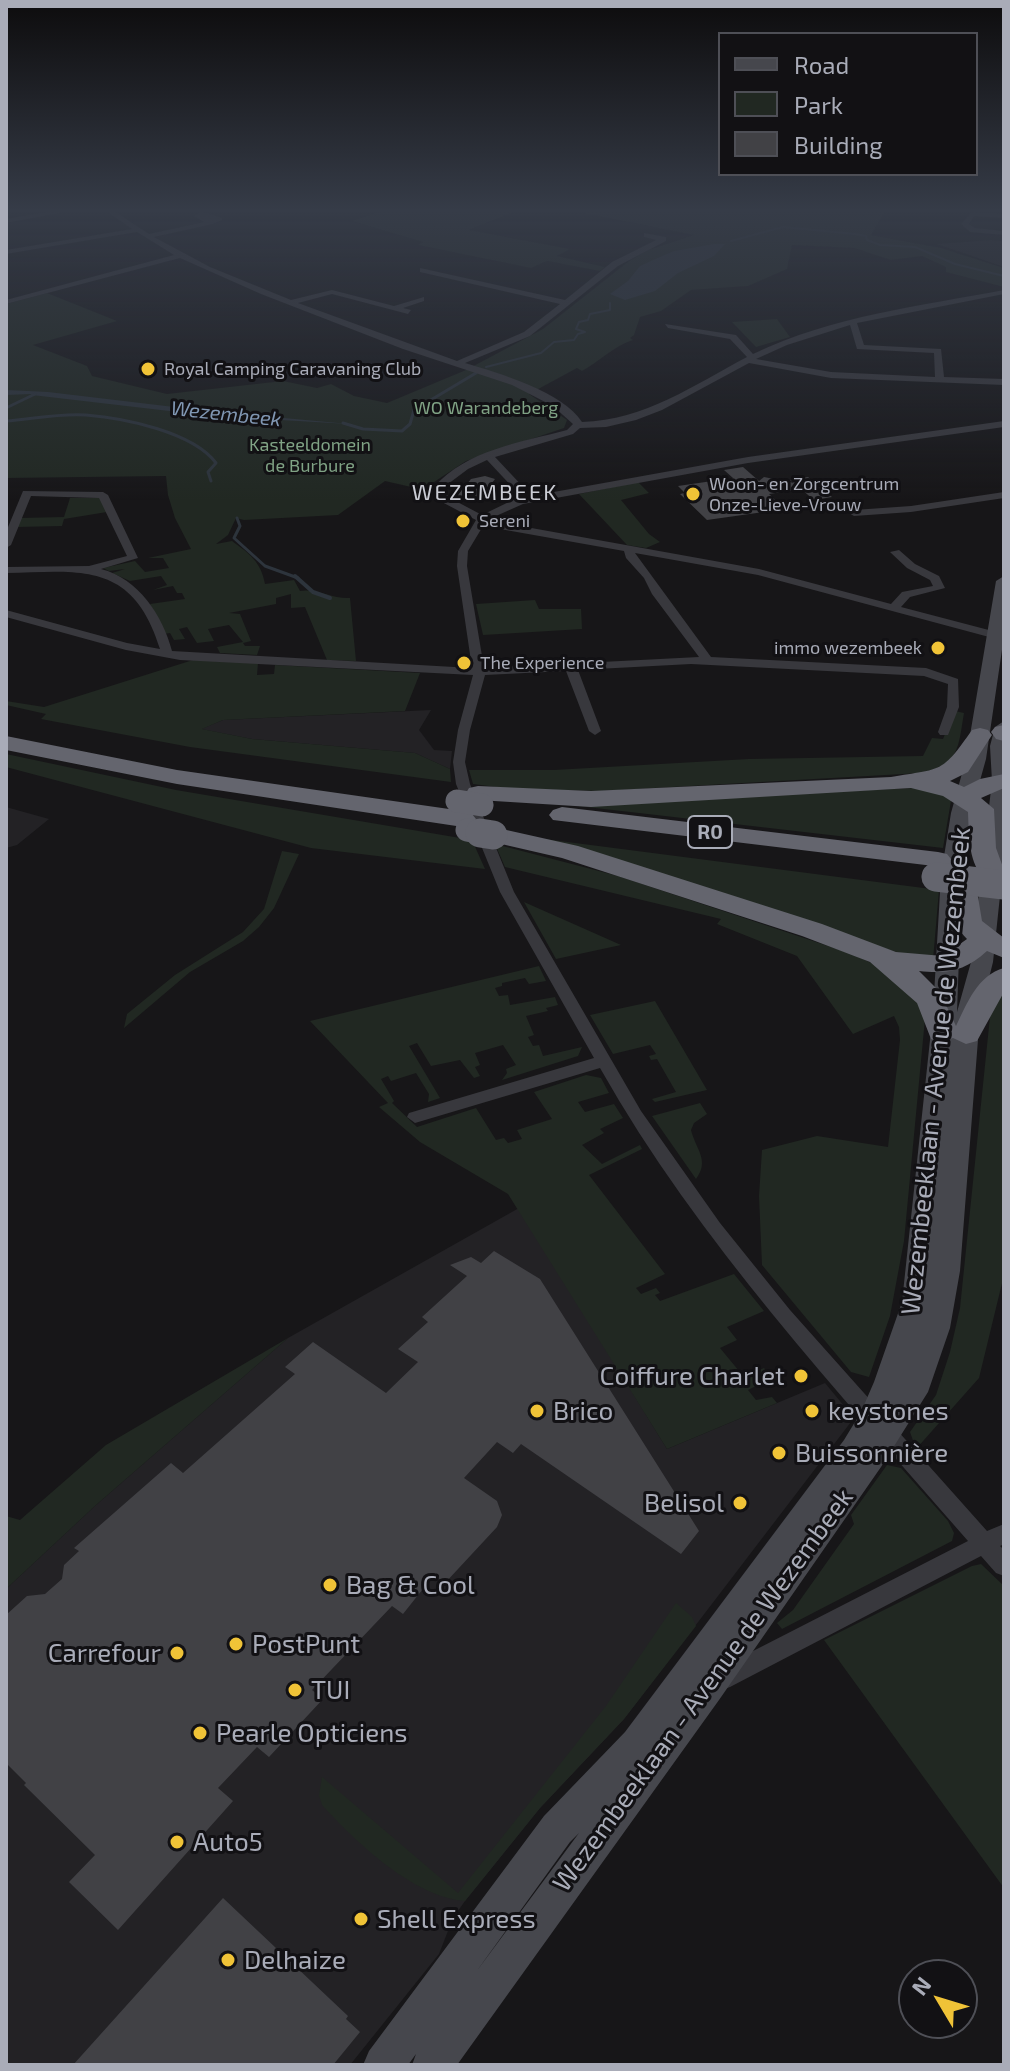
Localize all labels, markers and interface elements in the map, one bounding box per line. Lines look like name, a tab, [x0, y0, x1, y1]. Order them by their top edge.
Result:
legend	[718, 32, 978, 176]
text: Road	[794, 50, 849, 79]
text: Park	[794, 90, 843, 119]
text: Building	[794, 130, 883, 159]
place label: Royal Camping Caravaning Club	[164, 358, 421, 380]
marker: Royal Camping Caravaning Club	[139, 360, 157, 378]
water label: Wezembeek	[170, 396, 282, 432]
park label: WO Warandeberg	[414, 397, 558, 419]
park label: Kasteeldomein de Burbure	[249, 434, 371, 476]
place label: Woon- en Zorgcentrum Onze-Lieve-Vrouw	[709, 473, 899, 516]
district label: WEZEMBEEK	[412, 480, 558, 506]
marker: Woon- en Zorgcentrum Onze-Lieve-Vrouw	[684, 485, 702, 503]
place label: Sereni	[479, 510, 530, 532]
marker: Sereni	[454, 512, 472, 530]
place label: immo wezembeek	[774, 637, 922, 659]
marker: immo wezembeek	[929, 639, 947, 657]
place label: The Experience	[480, 652, 604, 674]
marker: The Experience	[455, 654, 473, 672]
road number: R0	[688, 816, 732, 848]
street label: Wezembeeklaan - Avenue de Wezembeek	[895, 826, 977, 1316]
place label: Coiffure Charlet	[600, 1360, 785, 1392]
marker: Coiffure Charlet	[792, 1367, 810, 1385]
place label: Brico	[553, 1395, 613, 1427]
place label: keystones	[828, 1395, 949, 1427]
marker: Brico	[528, 1402, 546, 1420]
marker: keystones	[803, 1402, 821, 1420]
place label: Buissonnière	[795, 1437, 948, 1469]
marker: Buissonnière	[770, 1444, 788, 1462]
street label: Wezembeeklaan - Avenue de Wezembeek	[546, 1482, 860, 1898]
place label: Belisol	[644, 1487, 724, 1519]
marker: Belisol	[731, 1494, 749, 1512]
place label: Bag & Cool	[346, 1569, 475, 1601]
marker: Bag & Cool	[321, 1576, 339, 1594]
place label: PostPunt	[252, 1628, 360, 1660]
marker: PostPunt	[227, 1635, 245, 1653]
place label: Carrefour	[48, 1637, 161, 1669]
marker: Carrefour	[168, 1644, 186, 1662]
place label: TUI	[311, 1674, 350, 1706]
marker: TUI	[286, 1681, 304, 1699]
place label: Pearle Opticiens	[216, 1717, 408, 1749]
marker: Pearle Opticiens	[191, 1724, 209, 1742]
place label: Auto5	[193, 1826, 263, 1858]
marker: Auto5	[168, 1833, 186, 1851]
place label: Shell Express	[377, 1903, 536, 1935]
marker: Shell Express	[352, 1910, 370, 1928]
place label: Delhaize	[244, 1944, 346, 1976]
marker: Delhaize	[219, 1951, 237, 1969]
north arrow	[898, 1959, 978, 2039]
text: N	[906, 1971, 936, 2000]

